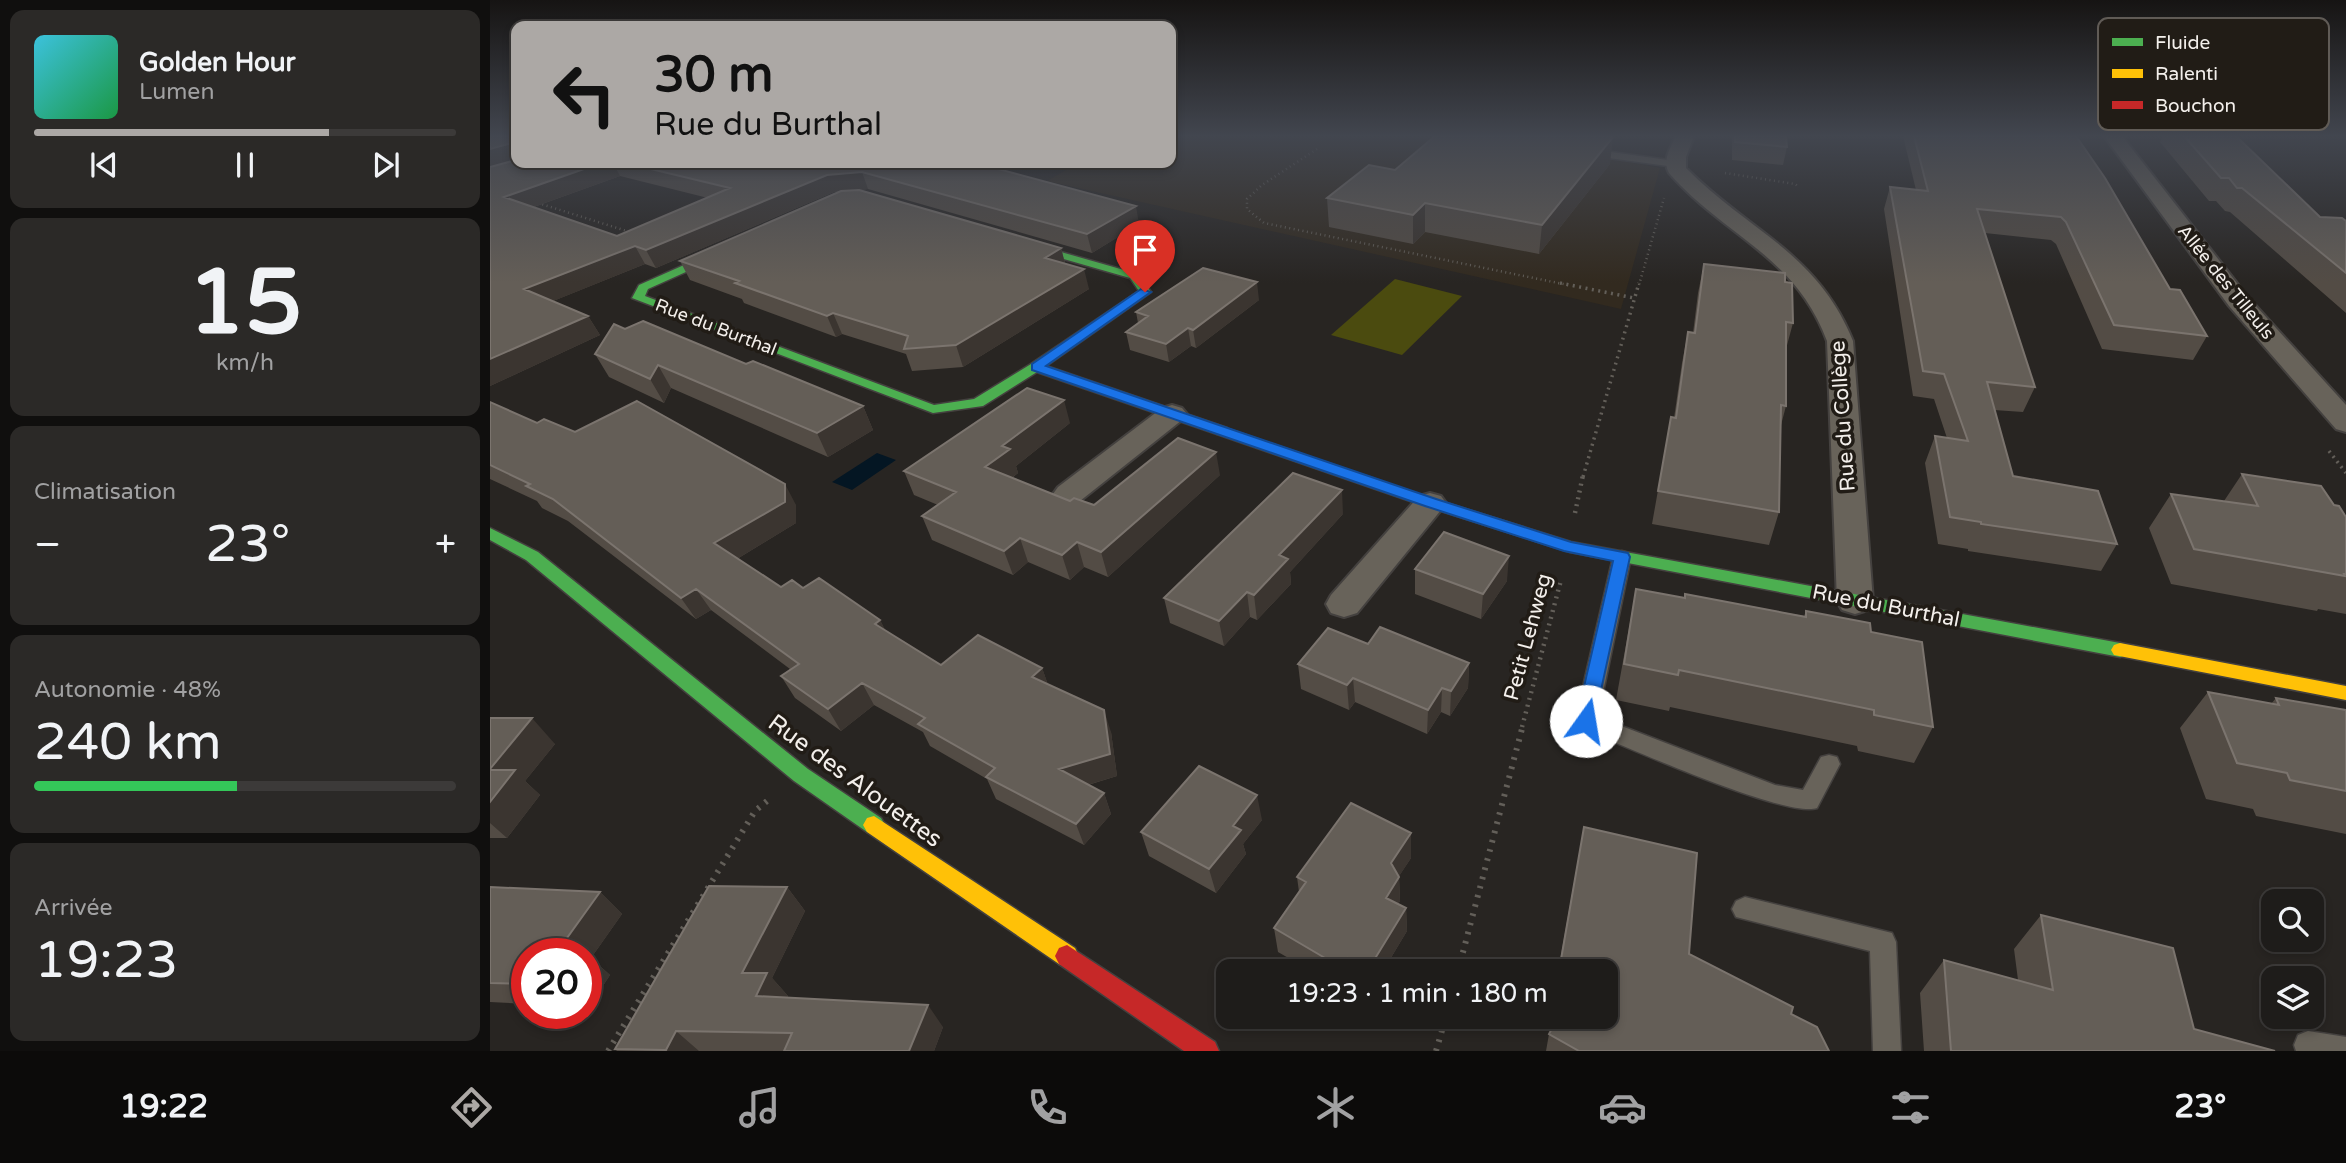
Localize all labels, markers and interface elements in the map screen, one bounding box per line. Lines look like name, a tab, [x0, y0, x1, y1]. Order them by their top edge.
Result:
legend	[2098, 18, 2329, 130]
text: Fluide	[2155, 32, 2210, 54]
text: 30 m	[654, 46, 773, 105]
text: Golden Hour	[139, 47, 296, 78]
icon: left	[539, 49, 630, 140]
text: Ralenti	[2155, 63, 2218, 85]
text: Lumen	[139, 78, 214, 106]
text: Bouchon	[2155, 95, 2236, 117]
text: Rue du Burthal	[654, 106, 882, 144]
icon: previous	[85, 146, 123, 184]
icon: pause	[226, 146, 264, 184]
icon: next	[367, 146, 405, 184]
pin	[1115, 220, 1175, 292]
street label: Allée des Tilleuls	[2173, 220, 2279, 344]
icon: arrive	[1126, 231, 1164, 269]
text: 15	[188, 248, 302, 358]
street label: Rue du Burthal	[652, 294, 780, 360]
street label: Rue du Collège	[1825, 340, 1861, 492]
text: km/h	[216, 349, 274, 377]
text: Climatisation	[34, 478, 176, 506]
text: 23°	[205, 513, 290, 576]
text: −	[34, 522, 61, 568]
text: +	[435, 522, 456, 568]
street label: Petit Lehweg	[1499, 571, 1557, 703]
street label: Rue du Burthal	[1810, 579, 1962, 633]
text: Autonomie · 48%	[34, 676, 221, 704]
position arrow	[1549, 684, 1623, 758]
street label: Rue des Alouettes	[762, 708, 948, 854]
text: 240 km	[34, 711, 222, 774]
map controls	[2261, 889, 2324, 1029]
button: search	[2261, 889, 2324, 952]
text: Arrivée	[34, 894, 112, 922]
text: 19:23	[34, 929, 178, 992]
speed limit sign: 20	[511, 938, 602, 1029]
button: layers	[2261, 966, 2324, 1029]
text: 19:23 · 1 min · 180 m	[1286, 978, 1548, 1009]
icon: directions	[447, 1083, 496, 1132]
icon: music	[735, 1083, 784, 1132]
icon: phone	[1023, 1083, 1072, 1132]
icon: climate	[1311, 1083, 1360, 1132]
icon: car	[1598, 1083, 1647, 1132]
icon: filters	[1886, 1083, 1935, 1132]
text: 19:22	[119, 1088, 208, 1126]
text: 23°	[2174, 1088, 2226, 1126]

